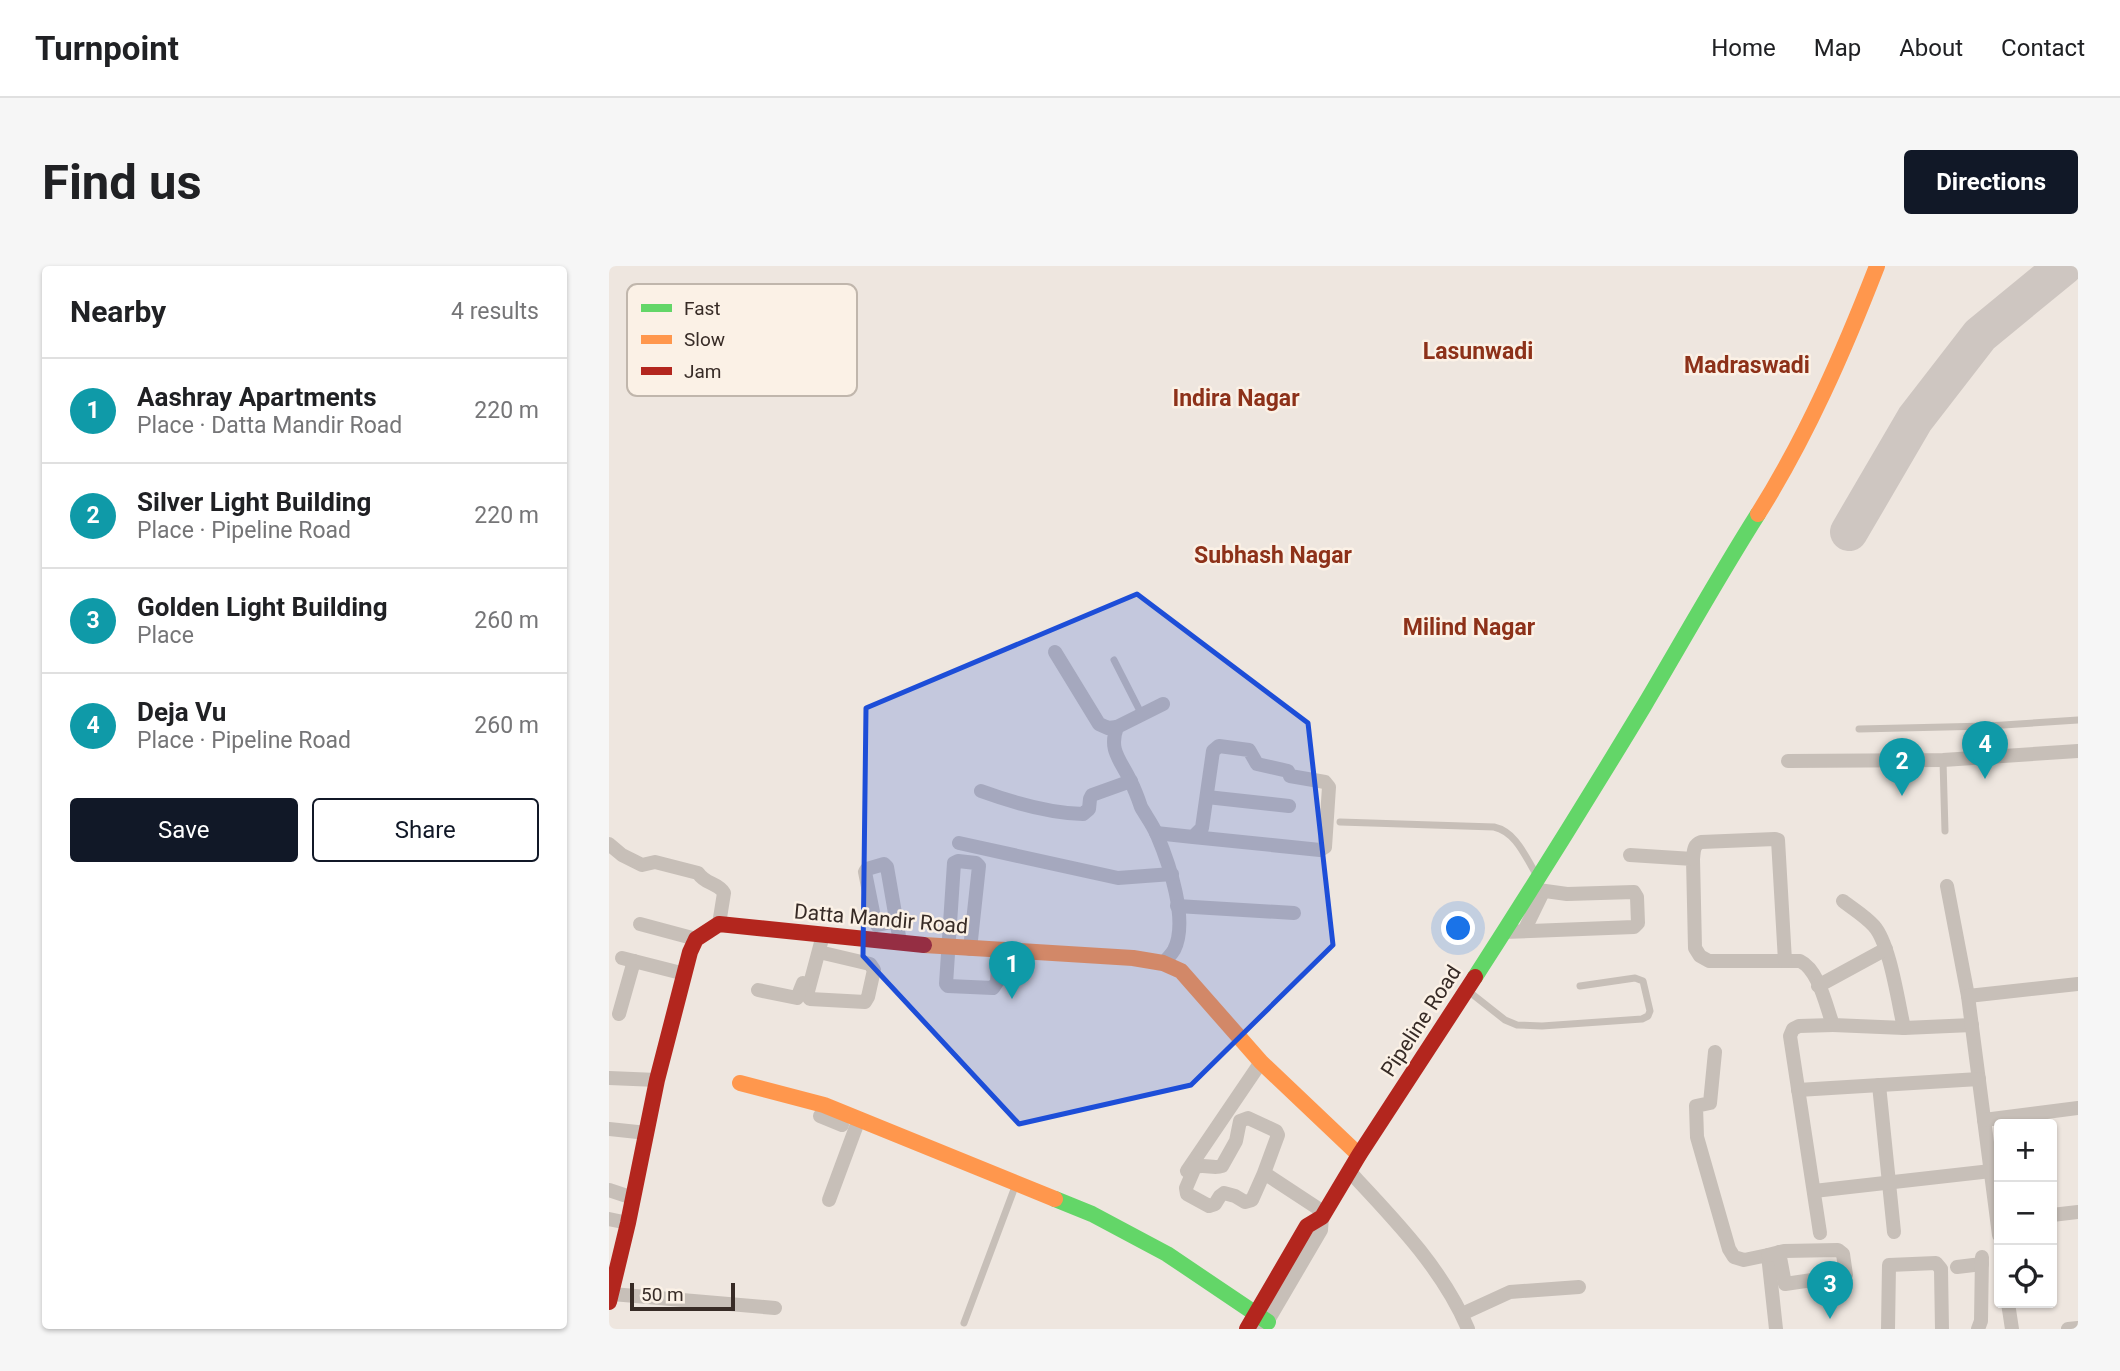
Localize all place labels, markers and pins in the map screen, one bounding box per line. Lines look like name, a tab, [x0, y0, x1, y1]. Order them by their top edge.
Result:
pin: 4	[1962, 721, 2008, 779]
pin: 2	[1879, 738, 1925, 796]
pin: 1	[989, 941, 1035, 999]
pin: 3	[1807, 1261, 1853, 1319]

